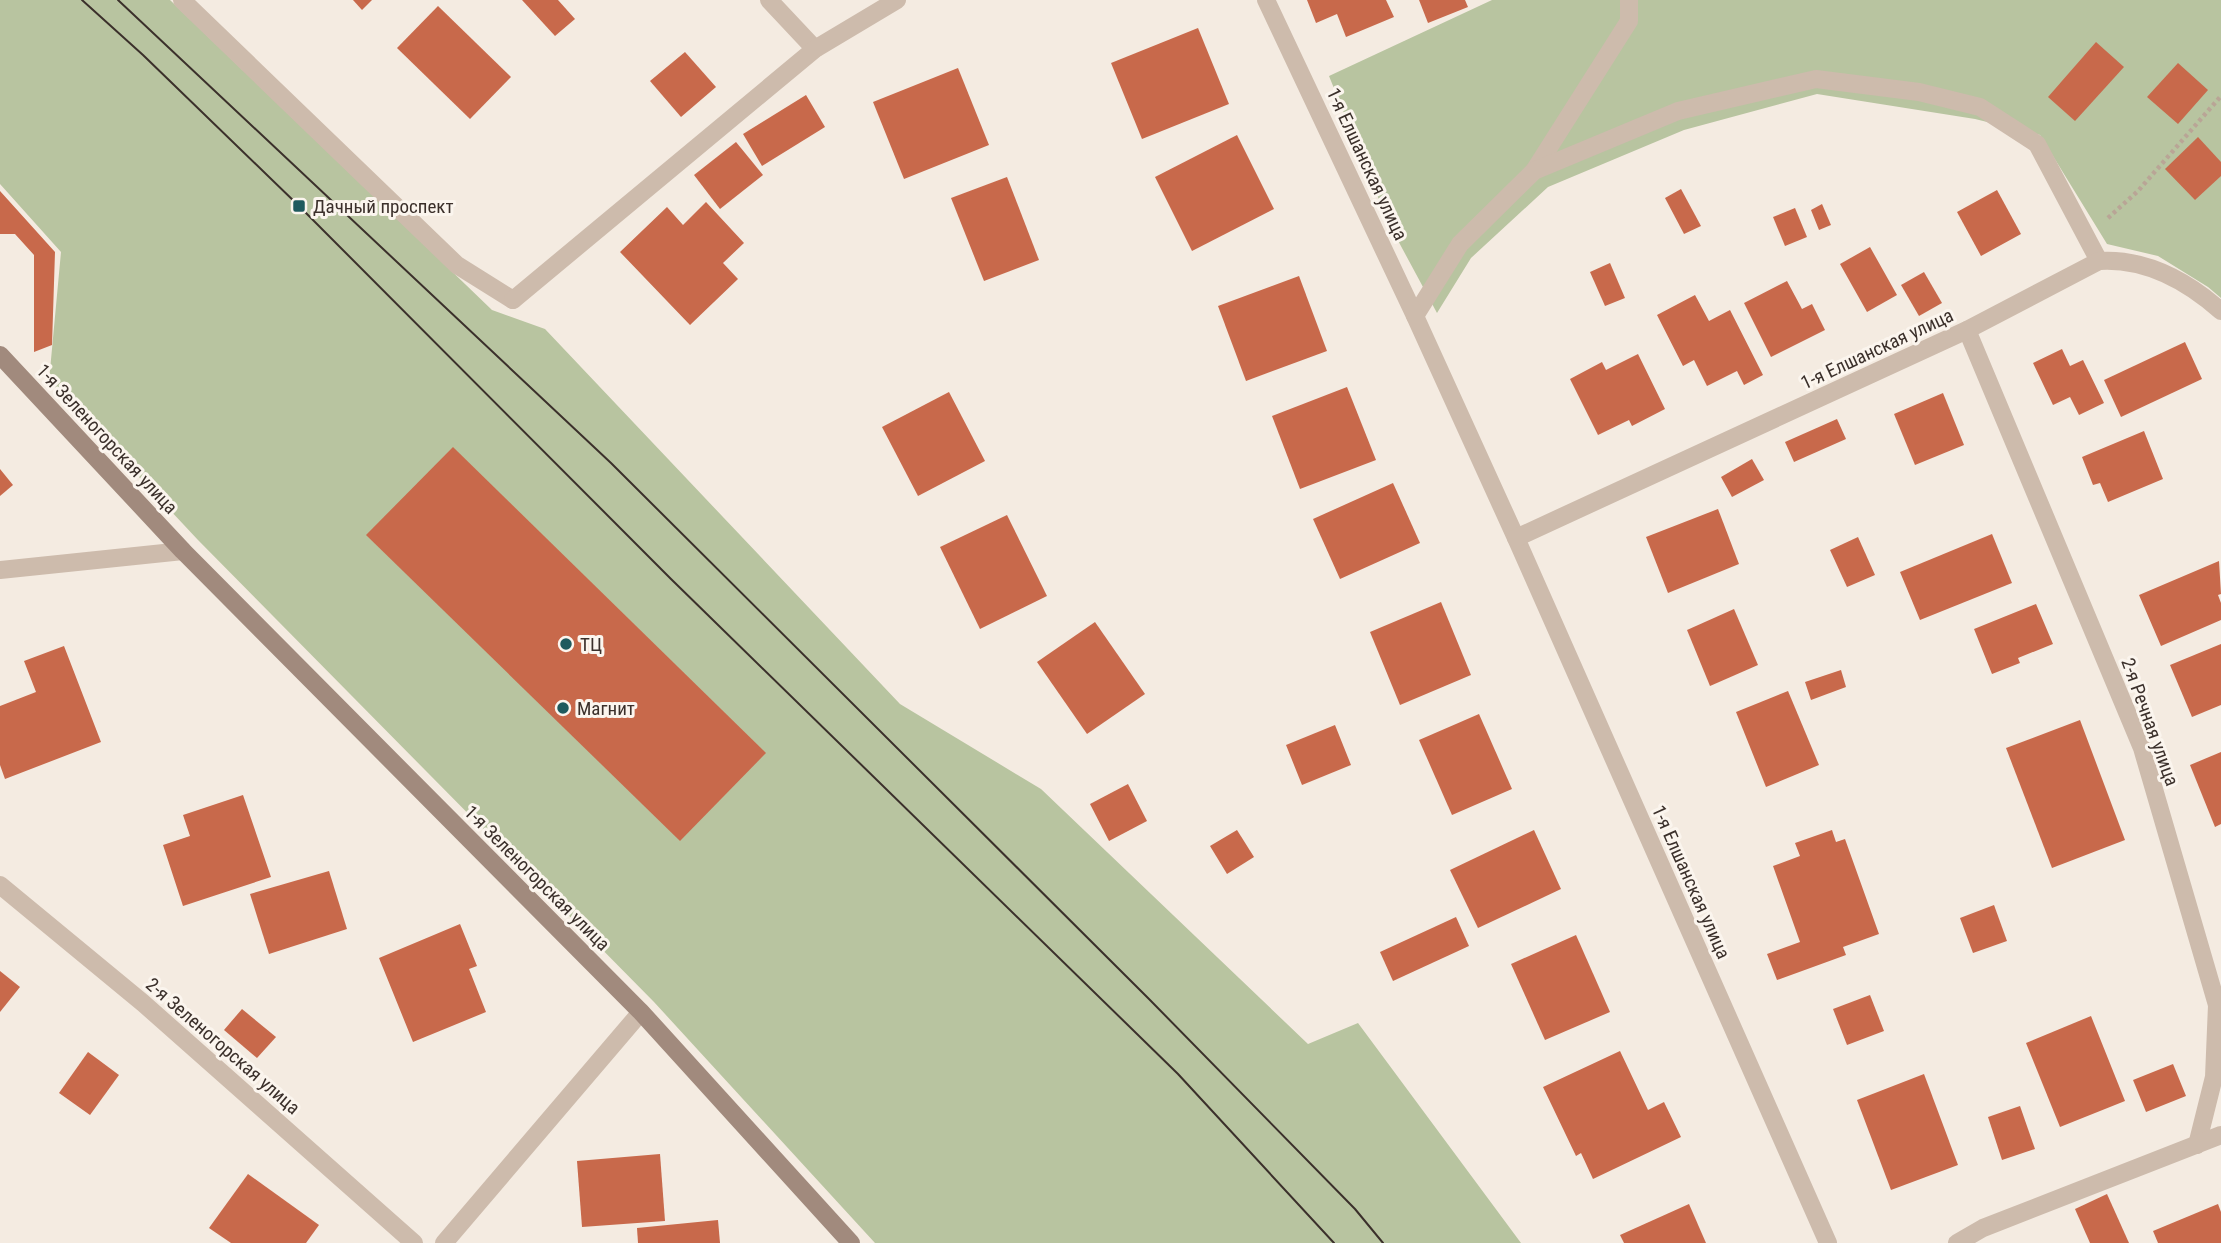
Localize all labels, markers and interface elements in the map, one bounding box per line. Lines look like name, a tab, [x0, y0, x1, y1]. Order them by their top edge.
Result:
street label: 1-я Елшанская улица	[1322, 84, 1412, 244]
place label: Дачный проспект	[313, 195, 454, 218]
marker: Дачный проспект	[291, 198, 307, 214]
street label: 1-я Елшанская улица	[1797, 304, 1957, 394]
street label: 1-я Зеленогорская улица	[32, 359, 182, 519]
place label: ТЦ	[580, 633, 602, 656]
marker: ТЦ	[558, 636, 574, 652]
street label: 2-я Речная улица	[2116, 655, 2184, 789]
place label: Магнит	[577, 697, 635, 720]
marker: Магнит	[555, 700, 571, 716]
street label: 1-я Зеленогорская улица	[459, 800, 615, 956]
street label: 1-я Елшанская улица	[1647, 802, 1735, 962]
street label: 2-я Зеленогорская улица	[141, 973, 305, 1119]

